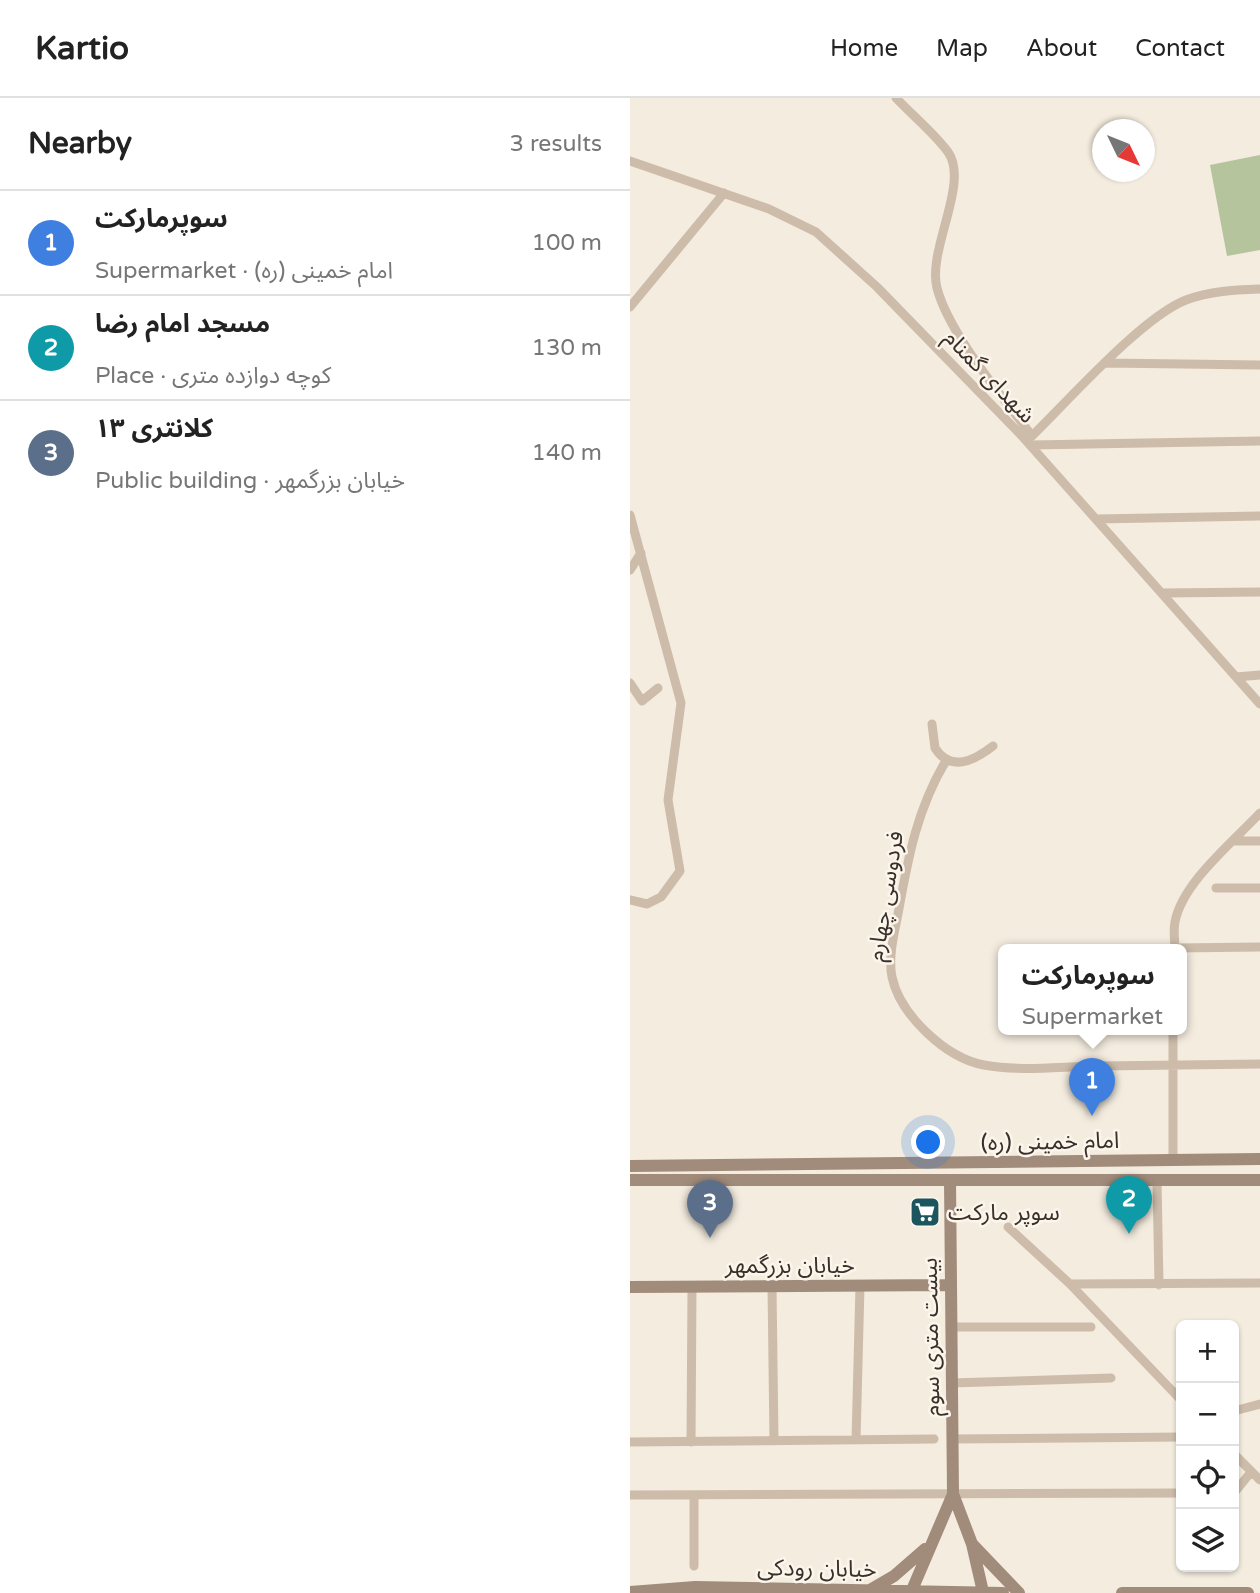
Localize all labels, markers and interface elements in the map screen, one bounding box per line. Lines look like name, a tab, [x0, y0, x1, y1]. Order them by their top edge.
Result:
text: Kartio	[35, 29, 129, 68]
text: Home	[830, 34, 898, 63]
text: Map	[936, 34, 988, 63]
text: About	[1026, 34, 1097, 63]
text: Contact	[1135, 34, 1225, 63]
north arrow	[1092, 119, 1155, 182]
text: Nearby	[28, 125, 132, 162]
text: 3 results	[509, 130, 602, 158]
text: سوپرمارکت	[95, 203, 228, 234]
text: 1	[44, 229, 58, 257]
text: 100 m	[532, 229, 602, 257]
text: Supermarket · امام خمینی (ره)	[95, 257, 393, 285]
text: مسجد امام رضا	[95, 308, 270, 339]
street label: شهدای گمنام	[936, 324, 1041, 431]
text: 2	[44, 334, 58, 362]
text: 130 m	[532, 334, 602, 362]
text: Place · کوچه دوازده متری	[95, 362, 331, 390]
text: کلانتری ۱۳	[95, 413, 213, 444]
text: 3	[44, 439, 58, 467]
text: 140 m	[532, 439, 602, 467]
text: Public building · خیابان بزرگمهر	[95, 467, 405, 495]
street label: فردوسی چهارم	[862, 829, 913, 964]
popup	[998, 944, 1187, 1035]
text: سوپرمارکت	[1022, 960, 1155, 991]
text: Supermarket	[1022, 1003, 1163, 1031]
pin: 1	[1069, 1058, 1115, 1116]
your location	[911, 1125, 945, 1159]
street label: امام خمینی (ره)	[980, 1127, 1120, 1160]
pin: 2	[1106, 1176, 1152, 1234]
pin: 3	[687, 1180, 733, 1238]
supermarket icon: سوپر مارکت	[908, 1195, 942, 1229]
place label: سوپر مارکت	[948, 1199, 1060, 1227]
street label: خیابان بزرگمهر	[724, 1252, 855, 1280]
street label: بیست متری سوم	[916, 1257, 949, 1417]
map controls	[1176, 1320, 1239, 1572]
button: +	[1176, 1320, 1239, 1383]
button: −	[1176, 1383, 1239, 1446]
button: locate	[1176, 1446, 1239, 1509]
button: layers	[1176, 1509, 1239, 1572]
street label: خیابان رودکی	[757, 1554, 877, 1584]

